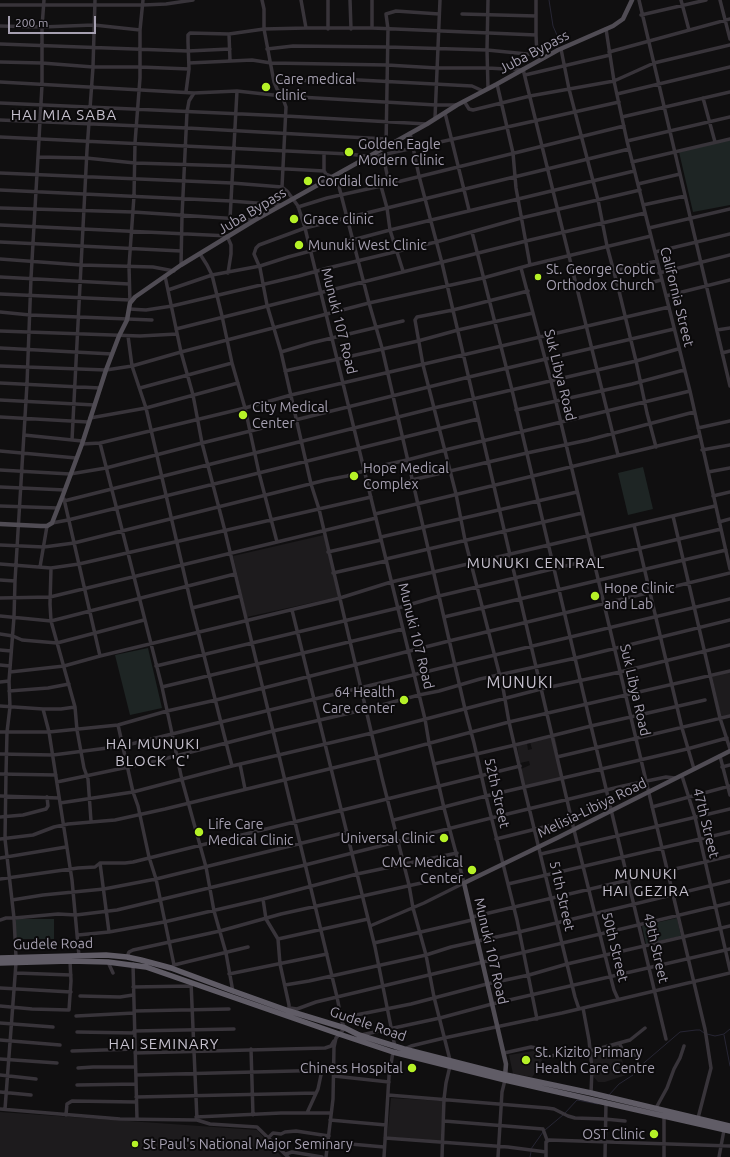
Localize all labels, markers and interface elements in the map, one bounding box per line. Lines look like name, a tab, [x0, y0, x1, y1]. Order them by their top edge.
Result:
scale bar	[10, 8, 98, 34]
text: 200 m	[15, 16, 48, 29]
street label: Juba Bypass	[496, 27, 572, 77]
place label: Care medical clinic	[275, 71, 356, 104]
marker: Care medical clinic	[260, 81, 272, 93]
district label: HAI MIA SABA	[11, 106, 117, 124]
place label: Golden Eagle Modern Clinic	[358, 136, 444, 168]
marker: Golden Eagle Modern Clinic	[343, 146, 355, 158]
place label: Cordial Clinic	[317, 173, 398, 189]
marker: Cordial Clinic	[302, 175, 314, 187]
street label: Juba Bypass	[215, 184, 289, 238]
place label: Grace clinic	[303, 211, 374, 227]
marker: Grace clinic	[288, 213, 300, 225]
place label: Munuki West Clinic	[308, 237, 427, 253]
marker: Munuki West Clinic	[293, 239, 305, 251]
street label: California Street	[656, 245, 698, 349]
place label: St. George Coptic Orthodox Church	[546, 261, 655, 294]
street label: Munuki 107 Road	[318, 266, 360, 376]
marker: St. George Coptic Orthodox Church	[533, 272, 543, 282]
street label: Suk Libya Road	[541, 328, 579, 422]
place label: City Medical Center	[252, 399, 328, 432]
marker: City Medical Center	[237, 409, 249, 421]
place label: Hope Medical Complex	[363, 460, 449, 492]
marker: Hope Medical Complex	[348, 470, 360, 482]
district label: MUNUKI CENTRAL	[467, 554, 605, 572]
place label: Hope Clinic and Lab	[604, 580, 675, 612]
street label: Munuki 107 Road	[395, 581, 437, 691]
marker: Hope Clinic and Lab	[589, 590, 601, 602]
street label: Suk Libya Road	[616, 642, 654, 738]
district label: MUNUKI	[486, 673, 554, 693]
place label: 64 Health Care center	[322, 684, 395, 716]
marker: 64 Health Care center	[398, 694, 410, 706]
district label: HAI MUNUKI BLOCK 'C'	[106, 735, 200, 770]
street label: 52th Street	[481, 756, 513, 830]
street label: Melisia-Libiya Road	[535, 774, 649, 842]
street label: 47th Street	[689, 786, 723, 860]
place label: Life Care Medical Clinic	[208, 816, 294, 848]
marker: Life Care Medical Clinic	[193, 826, 205, 838]
place label: Universal Clinic	[341, 830, 435, 846]
marker: Universal Clinic	[438, 832, 450, 844]
place label: CMC Medical Center	[382, 854, 463, 886]
street label: 51th Street	[546, 859, 578, 933]
marker: CMC Medical Center	[466, 864, 478, 876]
district label: MUNUKI HAI GEZIRA	[602, 865, 690, 900]
street label: Munuki 107 Road	[471, 896, 511, 1006]
street label: 50th Street	[598, 910, 632, 984]
street label: 49th Street	[640, 911, 672, 985]
street label: Gudele Road	[13, 935, 93, 953]
street label: Gudele Road	[327, 1003, 409, 1045]
district label: HAI SEMINARY	[109, 1035, 219, 1053]
place label: St. Kizito Primary Health Care Centre	[535, 1044, 655, 1076]
marker: St. Kizito Primary Health Care Centre	[520, 1054, 532, 1066]
place label: Chiness Hospital	[300, 1060, 403, 1076]
marker: Chiness Hospital	[406, 1062, 418, 1074]
place label: OST Clinic	[582, 1126, 645, 1142]
marker: OST Clinic	[648, 1128, 660, 1140]
place label: St Paul's National Major Seminary	[143, 1136, 353, 1152]
marker: St Paul's National Major Seminary	[130, 1139, 140, 1149]

